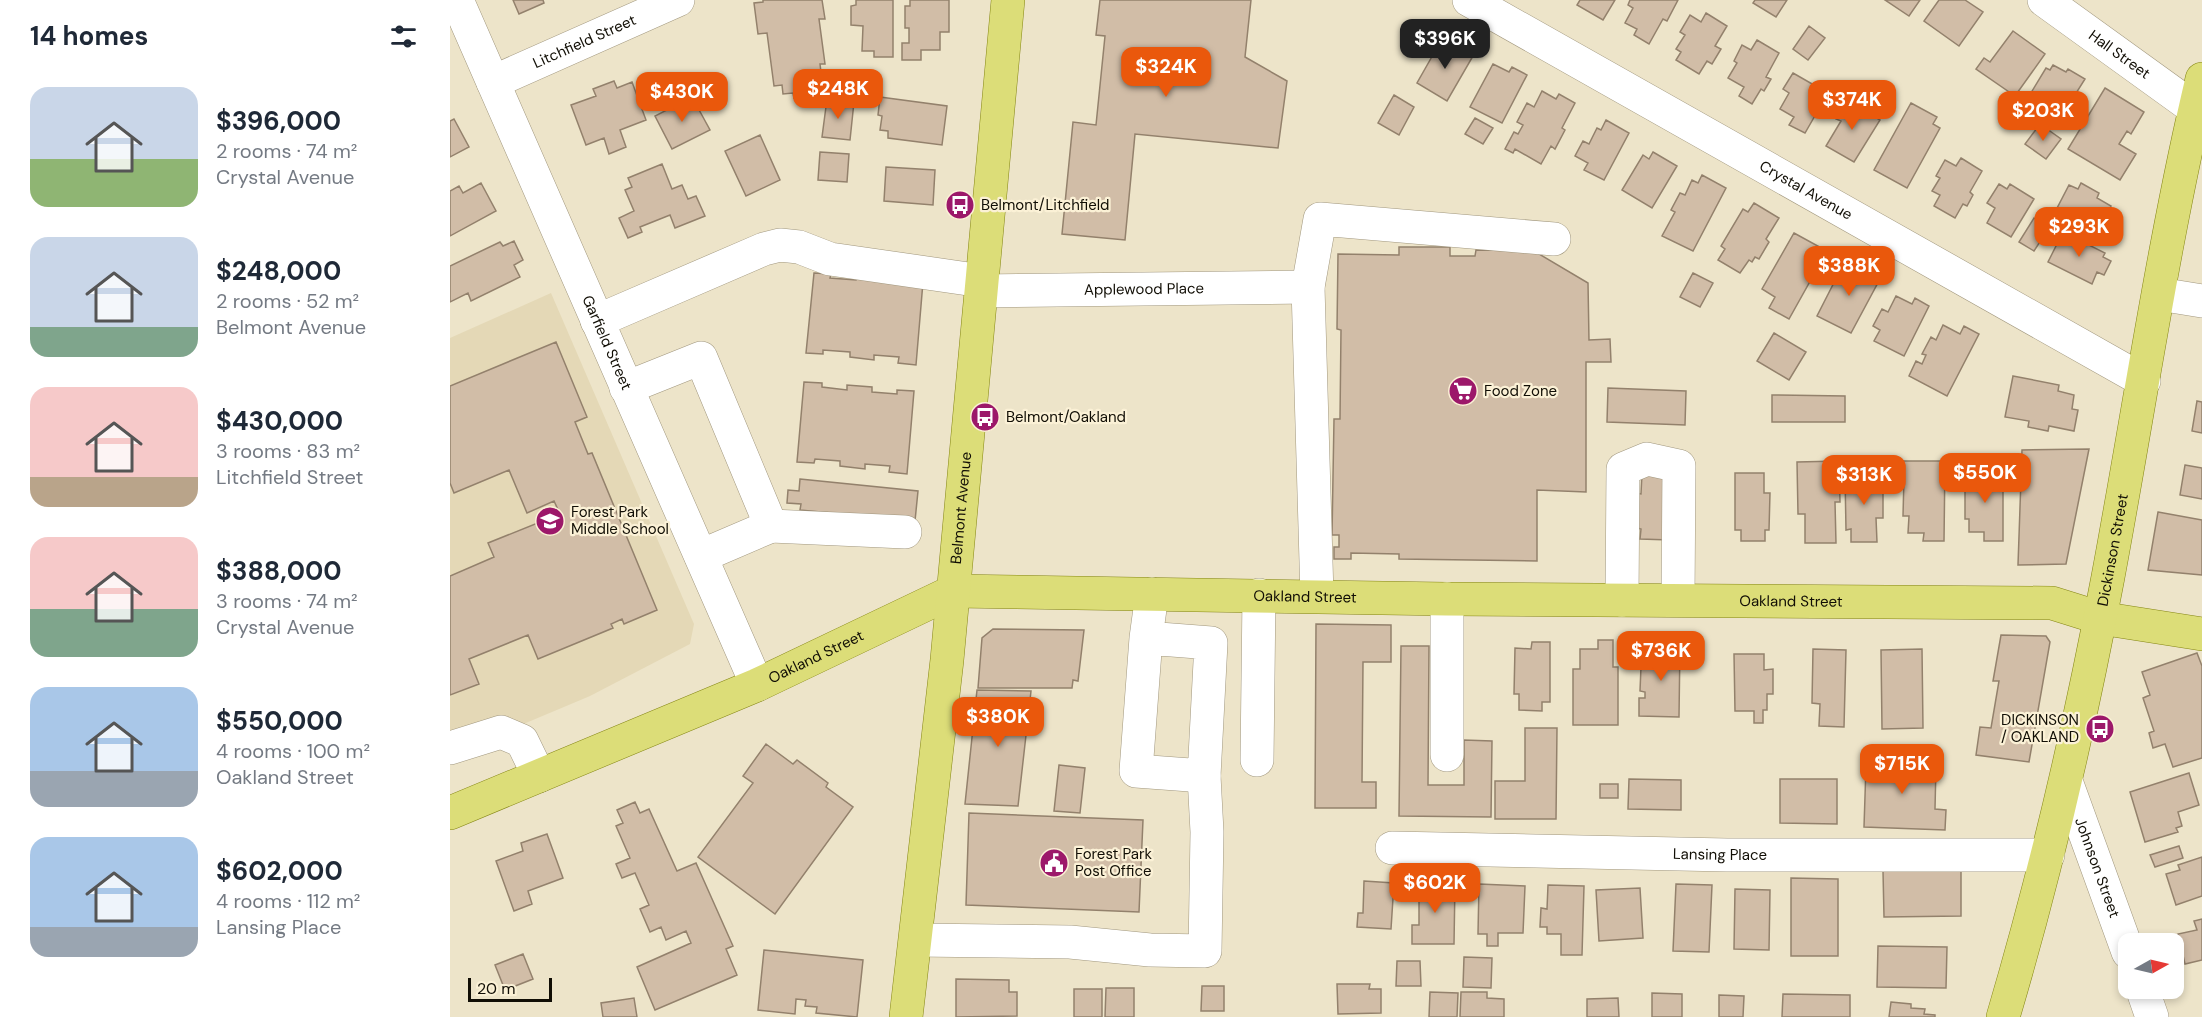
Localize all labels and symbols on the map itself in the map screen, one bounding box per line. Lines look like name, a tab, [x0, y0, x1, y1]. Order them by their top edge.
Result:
street label: Litchfield Street	[530, 10, 639, 73]
pin: $396K	[1403, 19, 1487, 70]
street label: Hall Street	[2085, 25, 2154, 84]
pin: $324K	[1124, 47, 1208, 98]
pin: $248K	[796, 69, 880, 120]
pin: $430K	[640, 72, 724, 123]
pin: $374K	[1810, 80, 1894, 131]
pin: $203K	[2001, 91, 2085, 142]
street label: Crystal Avenue	[1756, 156, 1856, 224]
bus stop icon: Belmont/Litchfield	[944, 189, 976, 221]
place label: Belmont/Litchfield	[981, 195, 1110, 215]
pin: $293K	[2037, 207, 2121, 258]
pin: $388K	[1807, 246, 1891, 297]
street label: Applewood Place	[1084, 278, 1204, 300]
street label: Garfield Street	[578, 292, 637, 393]
supermarket icon: Food Zone	[1447, 375, 1479, 407]
place label: Food Zone	[1484, 381, 1557, 401]
bus stop icon: Belmont/Oakland	[969, 401, 1001, 433]
place label: Belmont/Oakland	[1006, 407, 1126, 427]
street label: Belmont Avenue	[946, 451, 976, 565]
pin: $550K	[1943, 453, 2027, 504]
pin: $313K	[1822, 455, 1906, 506]
street label: Dickinson Street	[2093, 492, 2133, 608]
place label: Forest Park Middle School	[571, 502, 669, 539]
school or university icon: Forest Park Middle School	[534, 505, 566, 537]
street label: Oakland Street	[1253, 586, 1357, 608]
street label: Oakland Street	[1739, 591, 1843, 612]
street label: Oakland Street	[765, 625, 867, 688]
pin: $736K	[1619, 631, 1703, 682]
pin: $380K	[956, 697, 1040, 748]
place label: DICKINSON / OAKLAND	[2001, 710, 2079, 747]
bus stop icon: DICKINSON / OAKLAND	[2084, 713, 2116, 745]
pin: $715K	[1860, 744, 1944, 795]
street label: Johnson Street	[2070, 815, 2125, 920]
place label: Forest Park Post Office	[1075, 844, 1153, 881]
street label: Lansing Place	[1673, 844, 1767, 865]
public building icon: Forest Park Post Office	[1038, 847, 1070, 879]
pin: $602K	[1393, 863, 1477, 914]
north arrow	[2118, 933, 2184, 999]
scale bar	[468, 975, 552, 1002]

